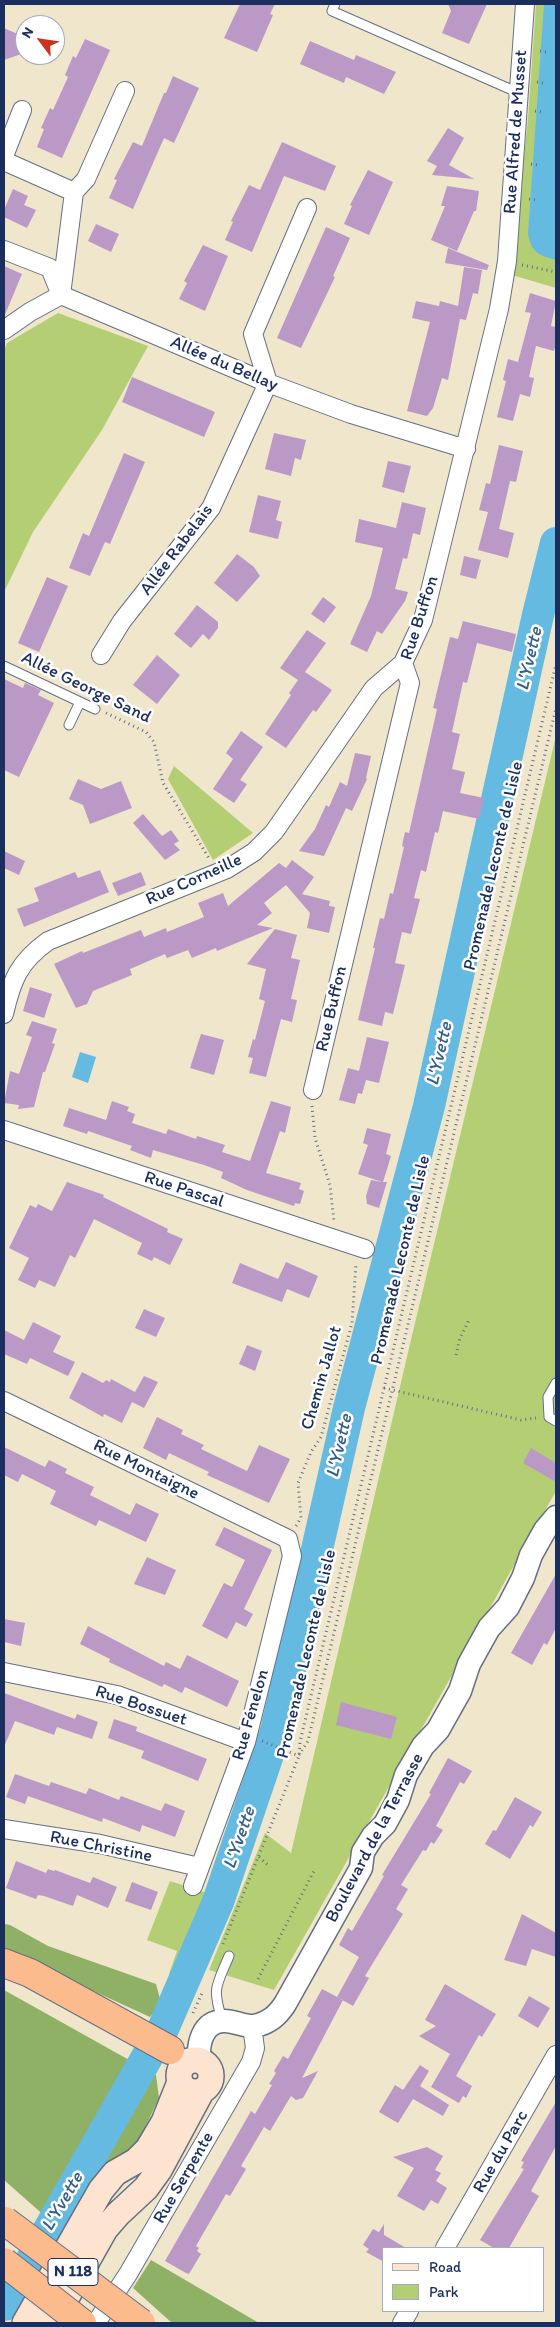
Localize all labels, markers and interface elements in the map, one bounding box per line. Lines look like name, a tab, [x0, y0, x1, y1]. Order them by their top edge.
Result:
north arrow	[15, 15, 65, 65]
text: N	[18, 24, 37, 41]
street label: Rue Alfred de Musset	[499, 49, 533, 215]
street label: Allée du Bellay	[167, 332, 281, 396]
street label: Allée Rabelais	[136, 500, 218, 600]
street label: Rue Buffon	[396, 573, 444, 663]
water label: L'Yvette	[512, 625, 548, 693]
street label: Allée George Sand	[18, 647, 154, 729]
street label: Promenade Leconte de Lisle	[459, 759, 529, 973]
street label: Rue Corneille	[143, 849, 245, 911]
street label: Rue Buffon	[312, 964, 352, 1054]
water label: L'Yvette	[422, 1020, 458, 1088]
street label: Promenade Leconte de Lisle	[366, 1153, 436, 1367]
street label: Rue Pascal	[141, 1167, 227, 1213]
street label: Chemin Jallot	[297, 1324, 347, 1432]
water label: L'Yvette	[322, 1412, 358, 1480]
street label: Rue Montaigne	[90, 1435, 202, 1505]
street label: Promenade Leconte de Lisle	[272, 1547, 342, 1761]
street label: Rue Fénelon	[228, 1667, 274, 1763]
street label: Rue Bossuet	[92, 1681, 190, 1731]
street label: Boulevard de la Terrasse	[321, 1750, 429, 1926]
water label: L'Yvette	[219, 1804, 261, 1872]
street label: Rue Christine	[48, 1826, 154, 1868]
street label: Rue du Parc	[469, 2107, 533, 2197]
street label: Rue Serpente	[149, 2128, 219, 2228]
water label: L'Yvette	[37, 2168, 89, 2236]
legend	[382, 2247, 545, 2312]
road number: N 118	[48, 2258, 98, 2286]
text: Road	[429, 2258, 461, 2276]
text: Park	[429, 2283, 459, 2301]

